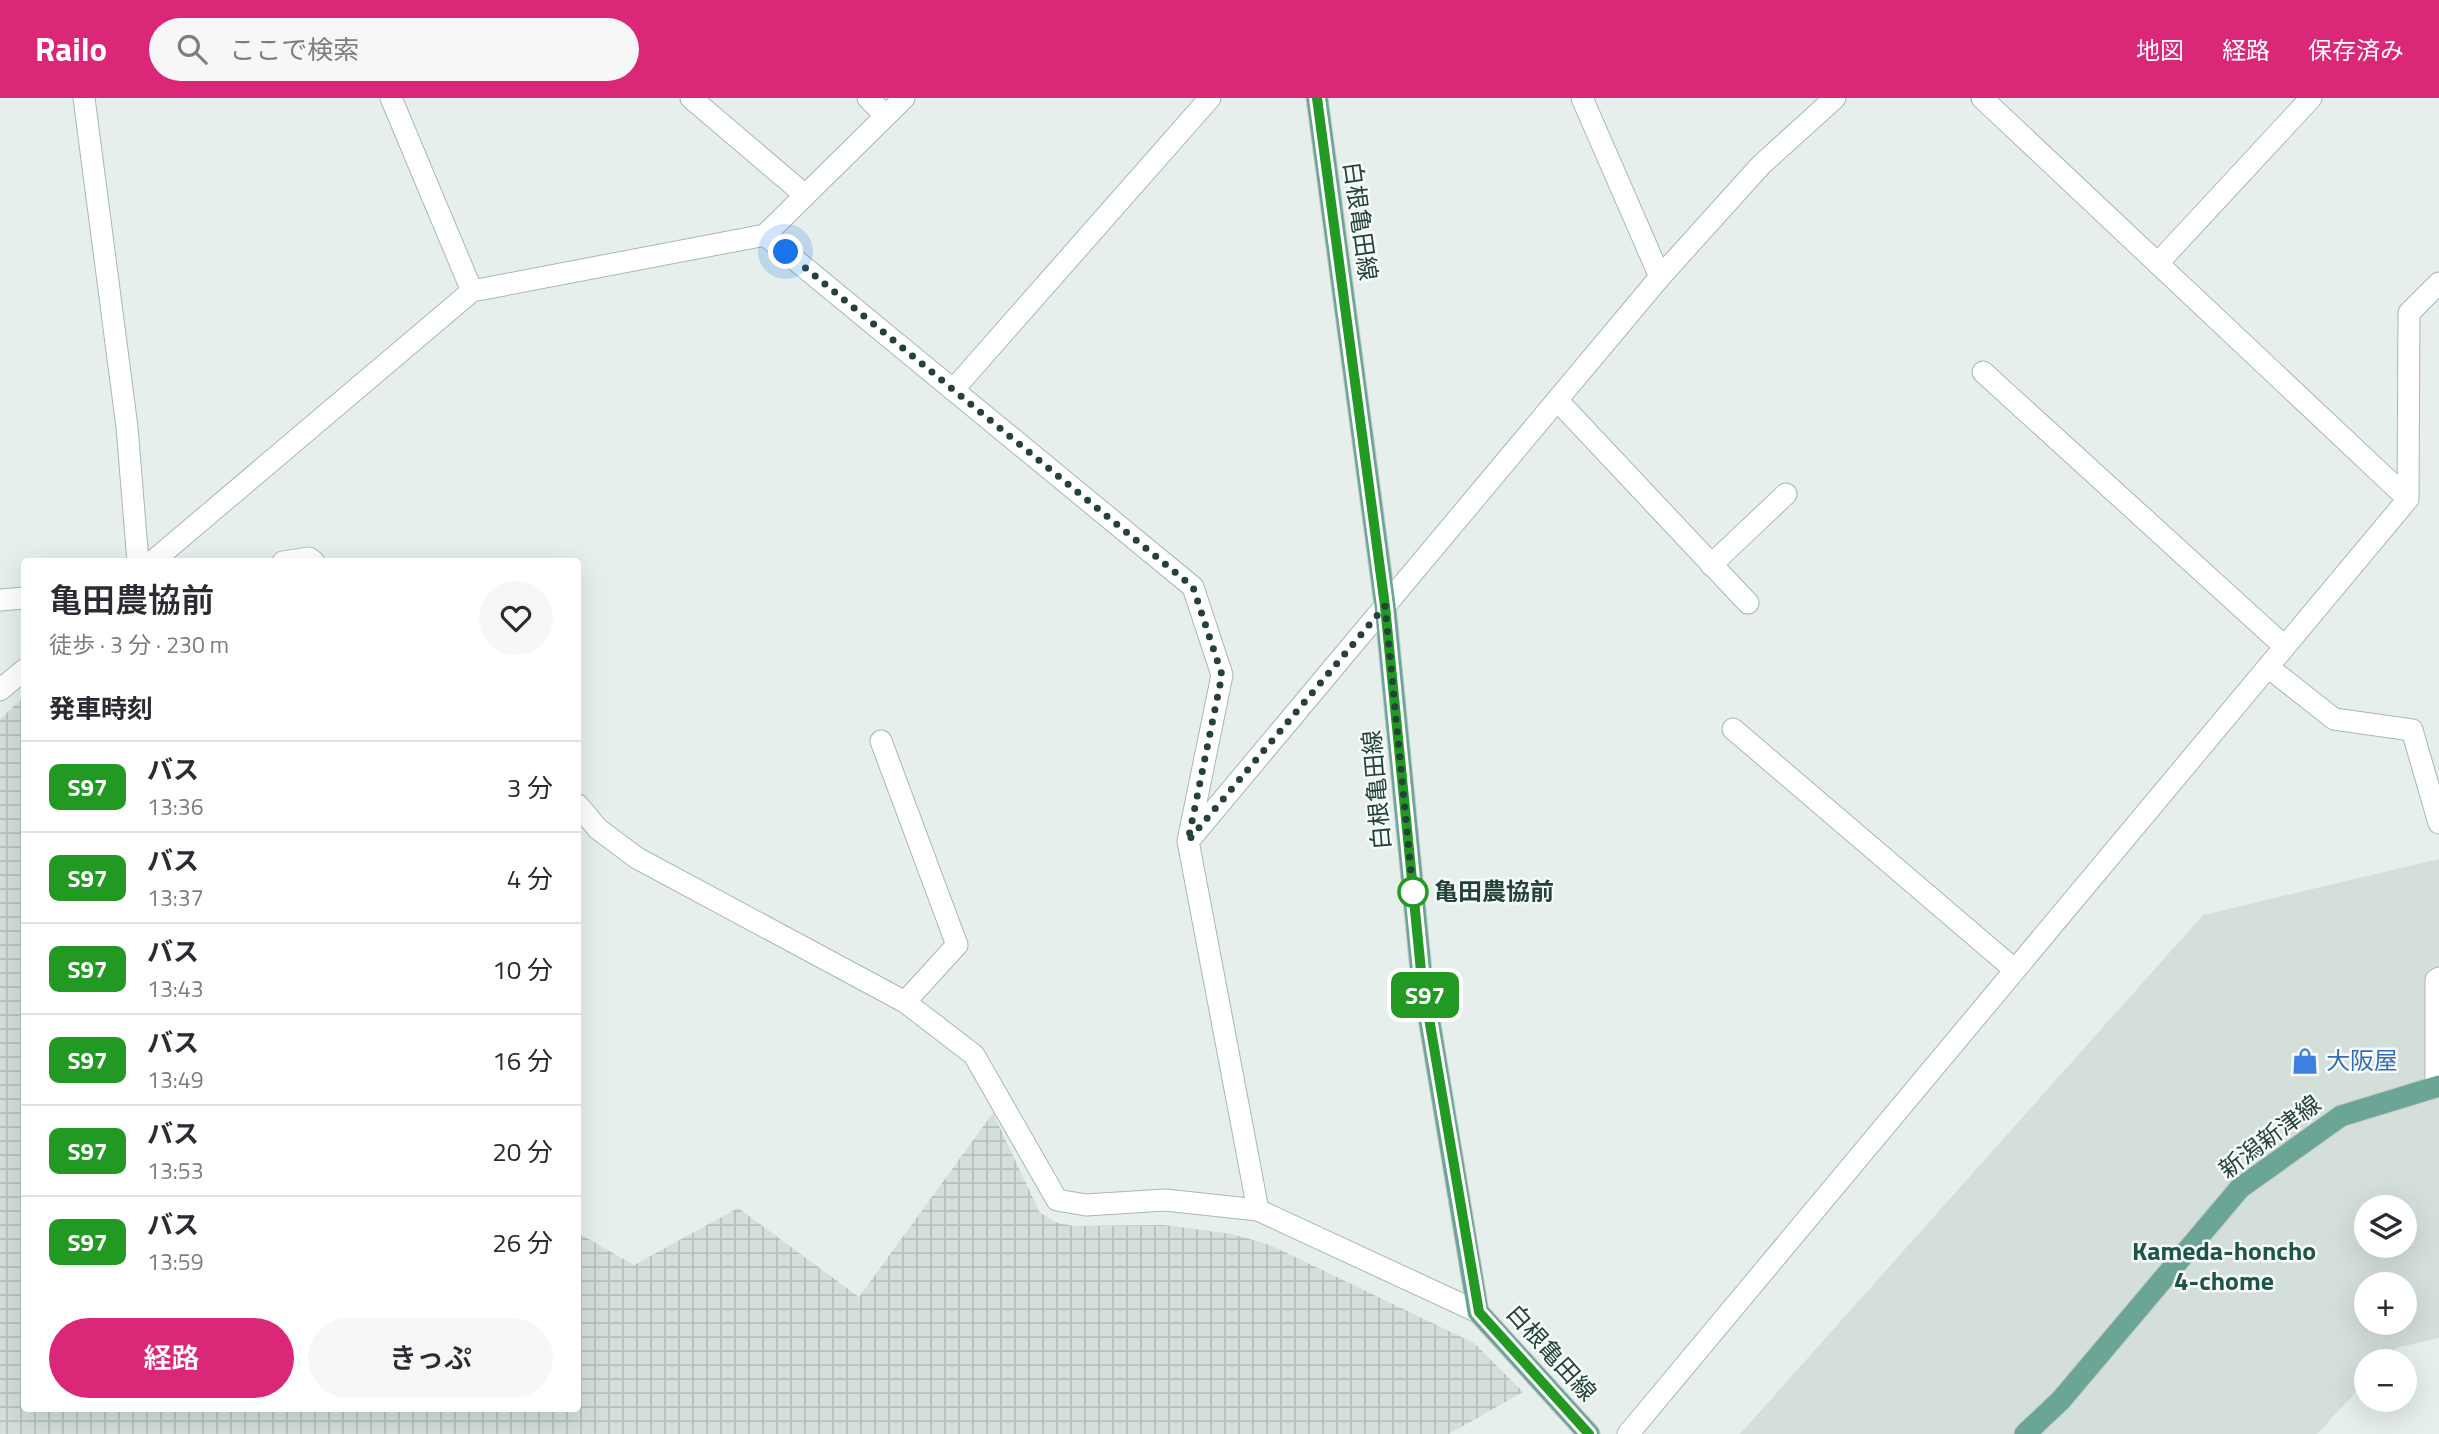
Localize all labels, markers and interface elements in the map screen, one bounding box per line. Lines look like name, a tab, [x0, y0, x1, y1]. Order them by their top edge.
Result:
search box	[149, 18, 639, 81]
text: Railo	[35, 24, 107, 74]
icon: search	[173, 30, 211, 68]
text: ここで検索	[229, 30, 359, 69]
text: 地図	[2136, 32, 2184, 68]
text: 経路	[2222, 32, 2270, 68]
text: 保存済み	[2308, 32, 2404, 68]
street label: 白根亀田線	[1335, 159, 1387, 283]
your location	[768, 234, 803, 269]
text: 亀田農協前	[49, 575, 214, 625]
button: heart	[479, 581, 553, 655]
text: 徒歩 · 3 分 · 230 m	[49, 627, 229, 662]
text: 発車時刻	[49, 689, 153, 728]
street label: 白根亀田線	[1353, 729, 1399, 851]
text: バス	[147, 750, 199, 789]
text: 3 分	[507, 768, 553, 807]
text: S97	[68, 769, 107, 805]
text: 13:36	[147, 789, 204, 824]
text: バス	[147, 841, 199, 880]
text: 4 分	[507, 859, 553, 898]
text: S97	[68, 860, 107, 896]
place label: 亀田農協前	[1434, 873, 1554, 909]
marker: 亀田農協前	[1398, 877, 1428, 907]
text: 13:37	[147, 880, 204, 915]
text: バス	[147, 932, 199, 971]
text: 10 分	[492, 950, 553, 989]
text: S97	[68, 951, 107, 987]
text: 13:43	[147, 971, 204, 1006]
line badge: S97	[1385, 972, 1465, 1018]
text: S97	[1405, 977, 1445, 1013]
text: バス	[147, 1023, 199, 1062]
text: 16 分	[492, 1041, 553, 1080]
text: S97	[68, 1042, 107, 1078]
place label: 大阪屋	[2326, 1042, 2398, 1078]
shop icon: 大阪屋	[2290, 1046, 2320, 1076]
text: 13:49	[147, 1062, 204, 1097]
street label: 新潟新津線	[2211, 1086, 2328, 1187]
text: バス	[147, 1114, 199, 1153]
text: 20 分	[492, 1132, 553, 1171]
text: S97	[68, 1133, 107, 1169]
text: 13:53	[147, 1153, 204, 1188]
map controls	[2354, 1195, 2417, 1412]
button: layers	[2354, 1195, 2417, 1258]
text: バス	[147, 1205, 199, 1244]
text: 26 分	[492, 1223, 553, 1262]
text: S97	[68, 1224, 107, 1260]
district label: Kameda-honcho 4-chome	[2132, 1231, 2316, 1300]
text: 13:59	[147, 1244, 204, 1279]
button: +	[2354, 1272, 2417, 1335]
street label: 白根亀田線	[1498, 1296, 1605, 1409]
button: 経路	[49, 1318, 294, 1398]
button: きっぷ	[308, 1318, 553, 1398]
button: −	[2354, 1349, 2417, 1412]

